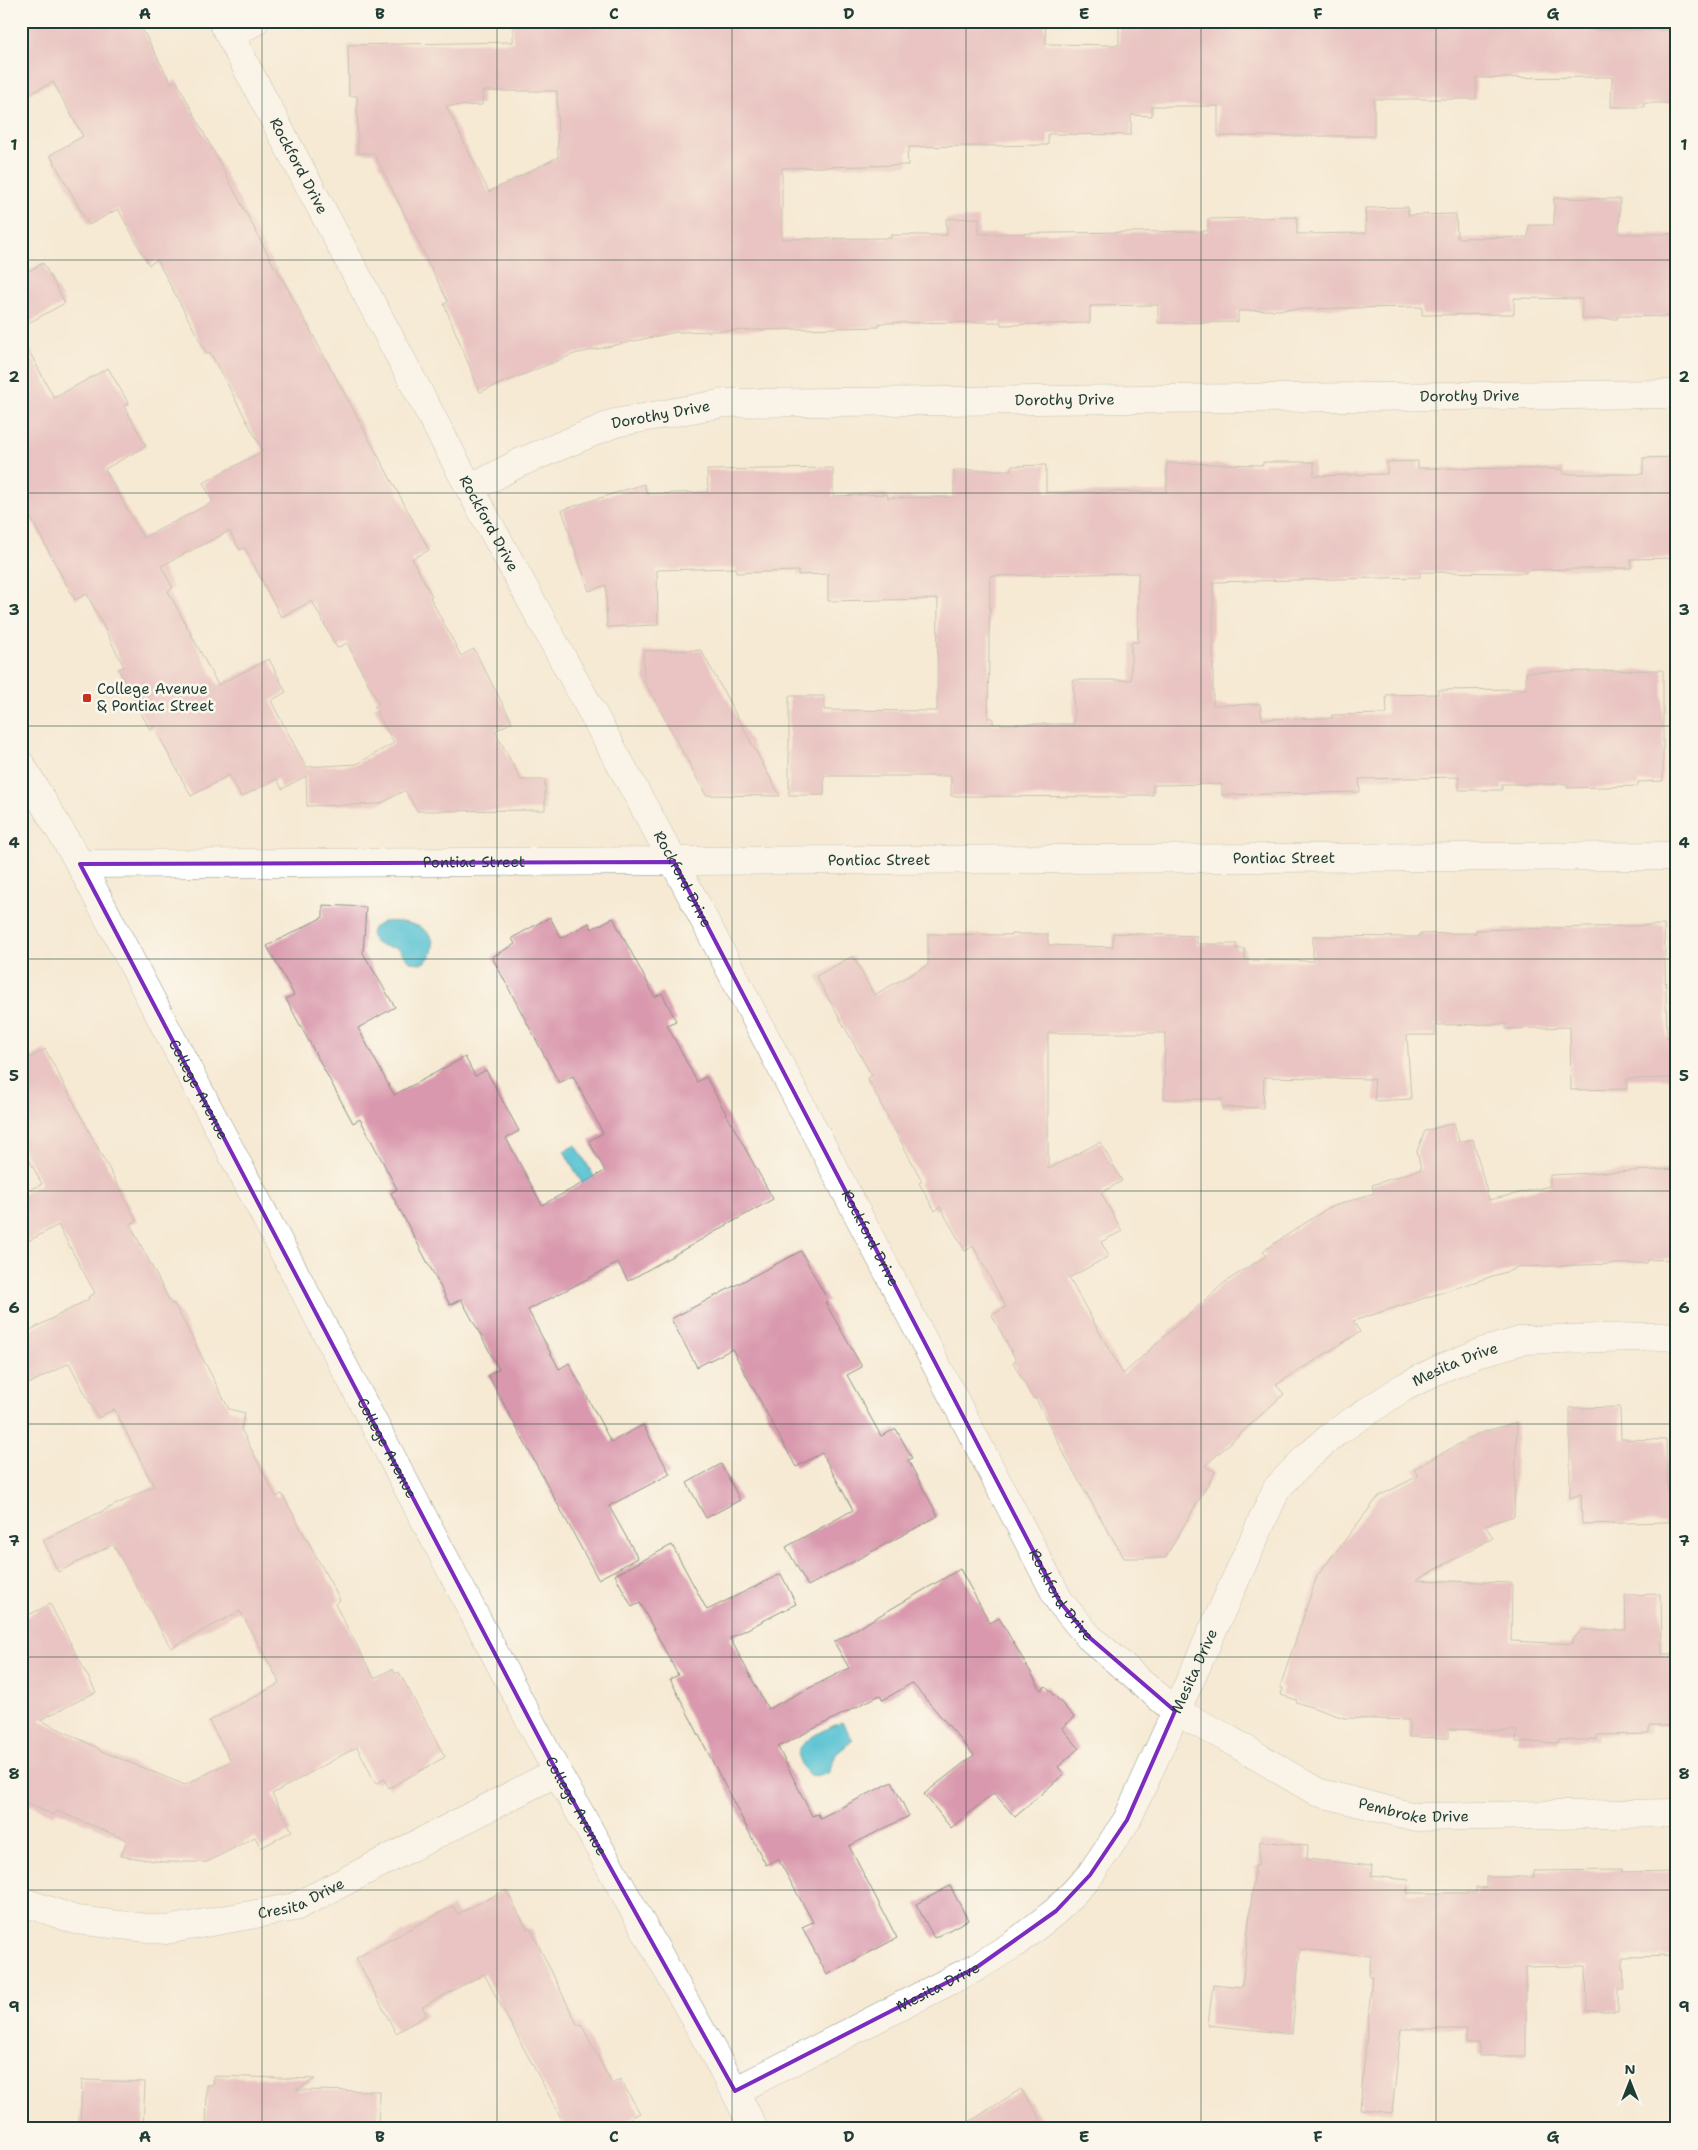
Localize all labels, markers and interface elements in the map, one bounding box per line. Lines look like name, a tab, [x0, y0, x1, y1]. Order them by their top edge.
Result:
text: A	[139, 3, 151, 24]
text: B	[375, 3, 385, 24]
text: C	[609, 3, 619, 24]
text: D	[843, 3, 855, 24]
text: E	[1079, 3, 1089, 24]
text: F	[1313, 3, 1323, 24]
text: G	[1547, 3, 1560, 24]
street label: Rockford Drive	[265, 114, 333, 218]
text: 1	[10, 134, 18, 155]
text: 1	[1680, 134, 1688, 155]
text: 2	[8, 366, 20, 387]
text: 2	[1678, 366, 1690, 387]
street label: Dorothy Drive	[1420, 385, 1520, 406]
street label: Dorothy Drive	[1015, 389, 1115, 410]
street label: Dorothy Drive	[610, 396, 712, 433]
street label: Rockford Drive	[455, 472, 523, 575]
text: 3	[8, 599, 20, 620]
text: 3	[1678, 599, 1690, 620]
place label: College Avenue & Pontiac Street	[97, 679, 214, 716]
marker: College Avenue & Pontiac Street	[81, 692, 93, 704]
street label: Rockford Drive	[649, 827, 716, 931]
text: 4	[8, 832, 20, 853]
text: 4	[1678, 832, 1690, 853]
street label: Pontiac Street	[1233, 848, 1335, 868]
street label: Pontiac Street	[828, 850, 930, 870]
street label: Pontiac Street	[423, 852, 525, 872]
street label: College Avenue	[164, 1036, 233, 1143]
text: 5	[9, 1065, 19, 1086]
text: 5	[1679, 1065, 1689, 1086]
street label: Rockford Drive	[837, 1186, 904, 1290]
text: 6	[8, 1297, 20, 1318]
text: 6	[1678, 1297, 1690, 1318]
street label: Mesita Drive	[1409, 1338, 1500, 1391]
street label: College Avenue	[352, 1394, 421, 1502]
text: 7	[8, 1530, 20, 1551]
text: 7	[1678, 1530, 1690, 1551]
street label: Rockford Drive	[1024, 1545, 1098, 1645]
street label: Mesita Drive	[1166, 1625, 1222, 1717]
street label: College Avenue	[541, 1753, 612, 1859]
text: 8	[8, 1763, 20, 1784]
text: 8	[1678, 1763, 1690, 1784]
street label: Pembroke Drive	[1356, 1793, 1469, 1828]
street label: Cresita Drive	[256, 1873, 348, 1923]
street label: Mesita Drive	[893, 1957, 983, 2017]
text: 9	[8, 1996, 20, 2017]
text: 9	[1678, 1996, 1690, 2017]
north arrow	[1606, 2058, 1656, 2108]
text: N	[1624, 2060, 1636, 2078]
text: A	[139, 2126, 151, 2147]
text: B	[375, 2126, 385, 2147]
text: C	[609, 2126, 619, 2147]
text: D	[843, 2126, 855, 2147]
text: E	[1079, 2126, 1089, 2147]
text: F	[1313, 2126, 1323, 2147]
text: G	[1547, 2126, 1560, 2147]

